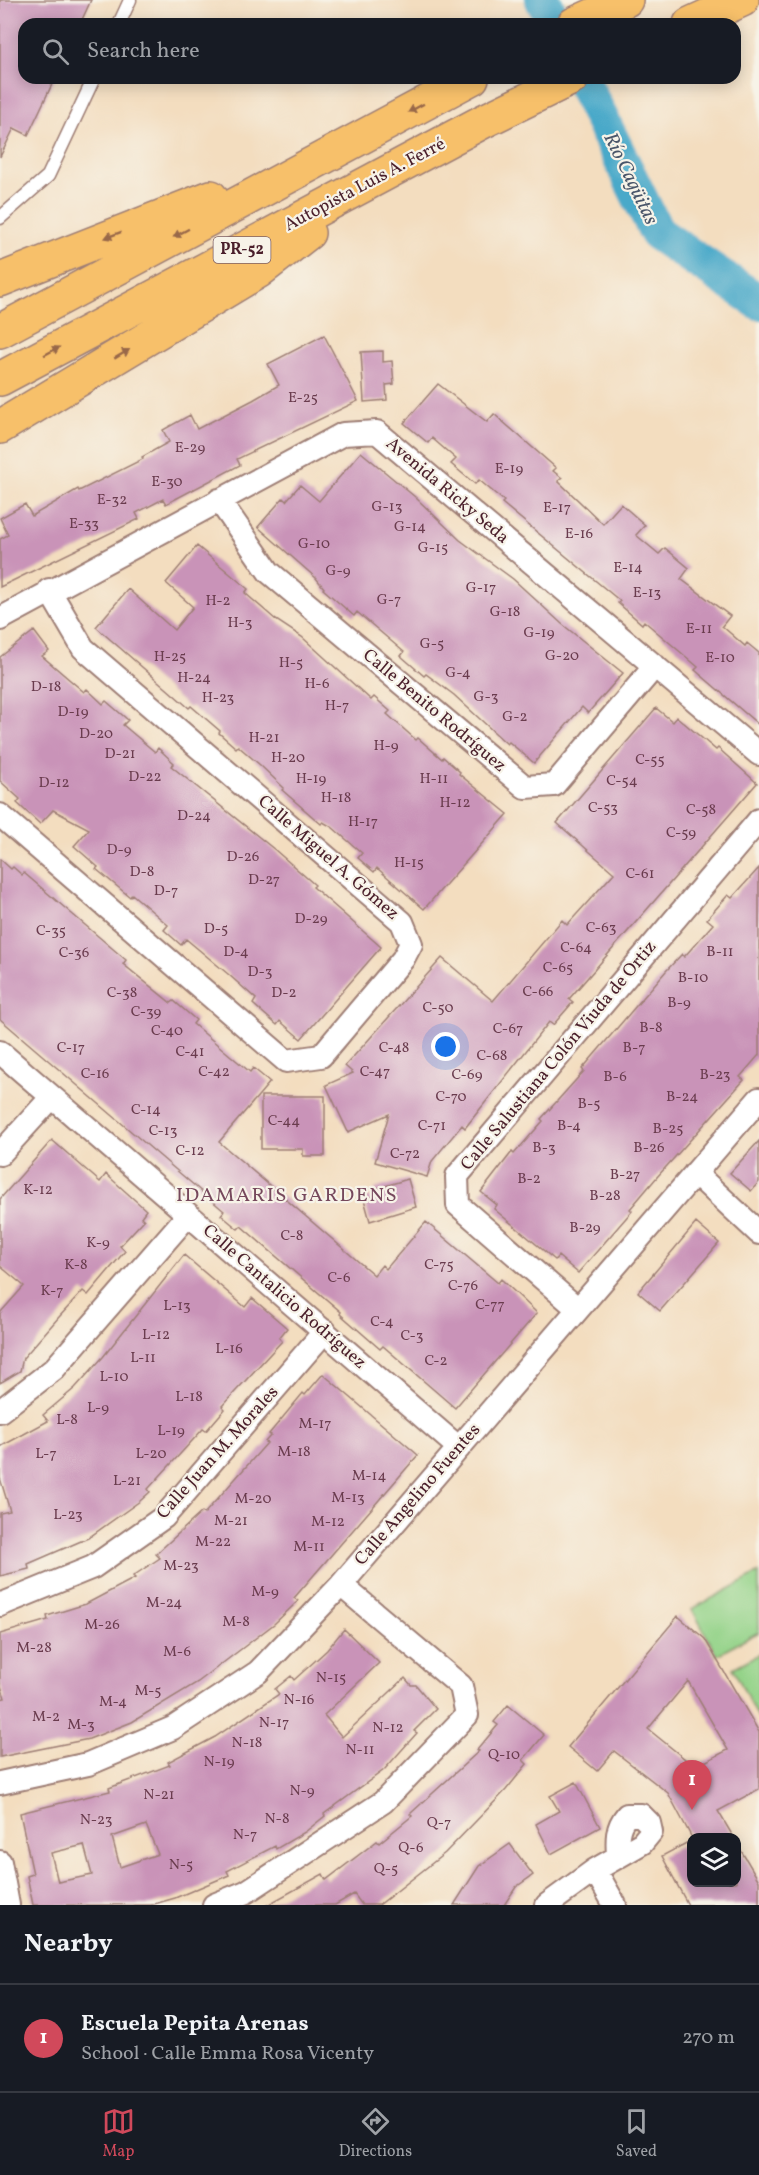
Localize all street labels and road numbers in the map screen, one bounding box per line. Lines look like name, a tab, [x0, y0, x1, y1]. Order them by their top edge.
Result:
street label: Autopista Luis A. Ferré	[280, 132, 450, 238]
road number: PR-52	[214, 237, 270, 263]
street label: Avenida Ricky Seda	[380, 432, 514, 550]
street label: Calle Benito Rodríguez	[357, 643, 511, 779]
street label: Calle Miguel A. Gómez	[252, 790, 404, 926]
street label: Calle Salustiana Colón Viuda de Ortiz	[455, 936, 663, 1176]
street label: Calle Cantalicio Rodríguez	[197, 1219, 371, 1375]
street label: Calle Juan M. Morales	[151, 1381, 285, 1525]
street label: Calle Angelino Fuentes	[349, 1419, 487, 1571]

